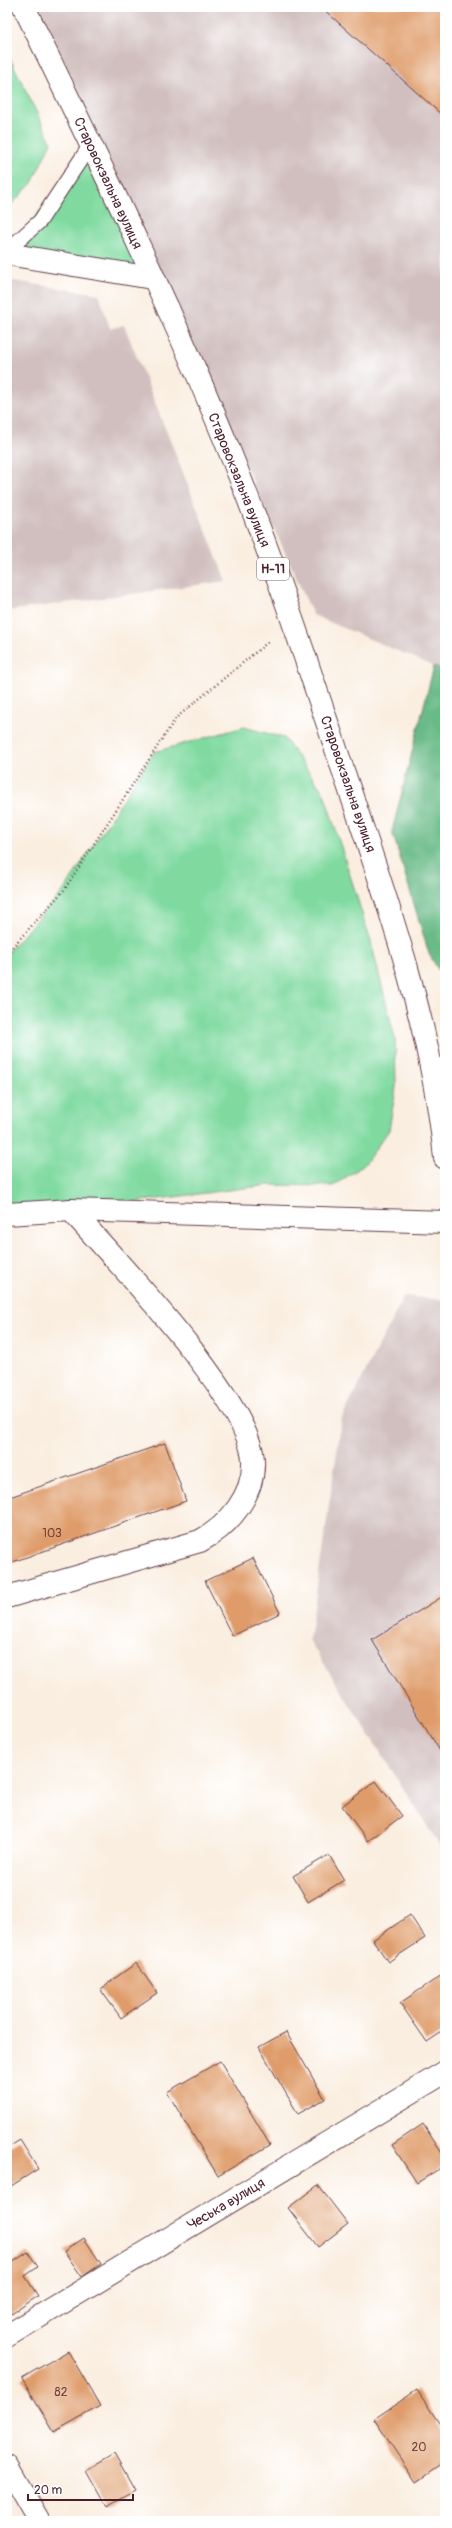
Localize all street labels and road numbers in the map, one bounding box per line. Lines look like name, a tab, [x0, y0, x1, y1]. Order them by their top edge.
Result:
street label: Старовокзальна вулиця	[70, 114, 146, 252]
street label: Старовокзальна вулиця	[204, 410, 274, 550]
road number: Н-11	[257, 558, 289, 580]
street label: Старовокзальна вулиця	[317, 713, 379, 855]
street label: Чеська вулиця	[184, 2174, 268, 2234]

